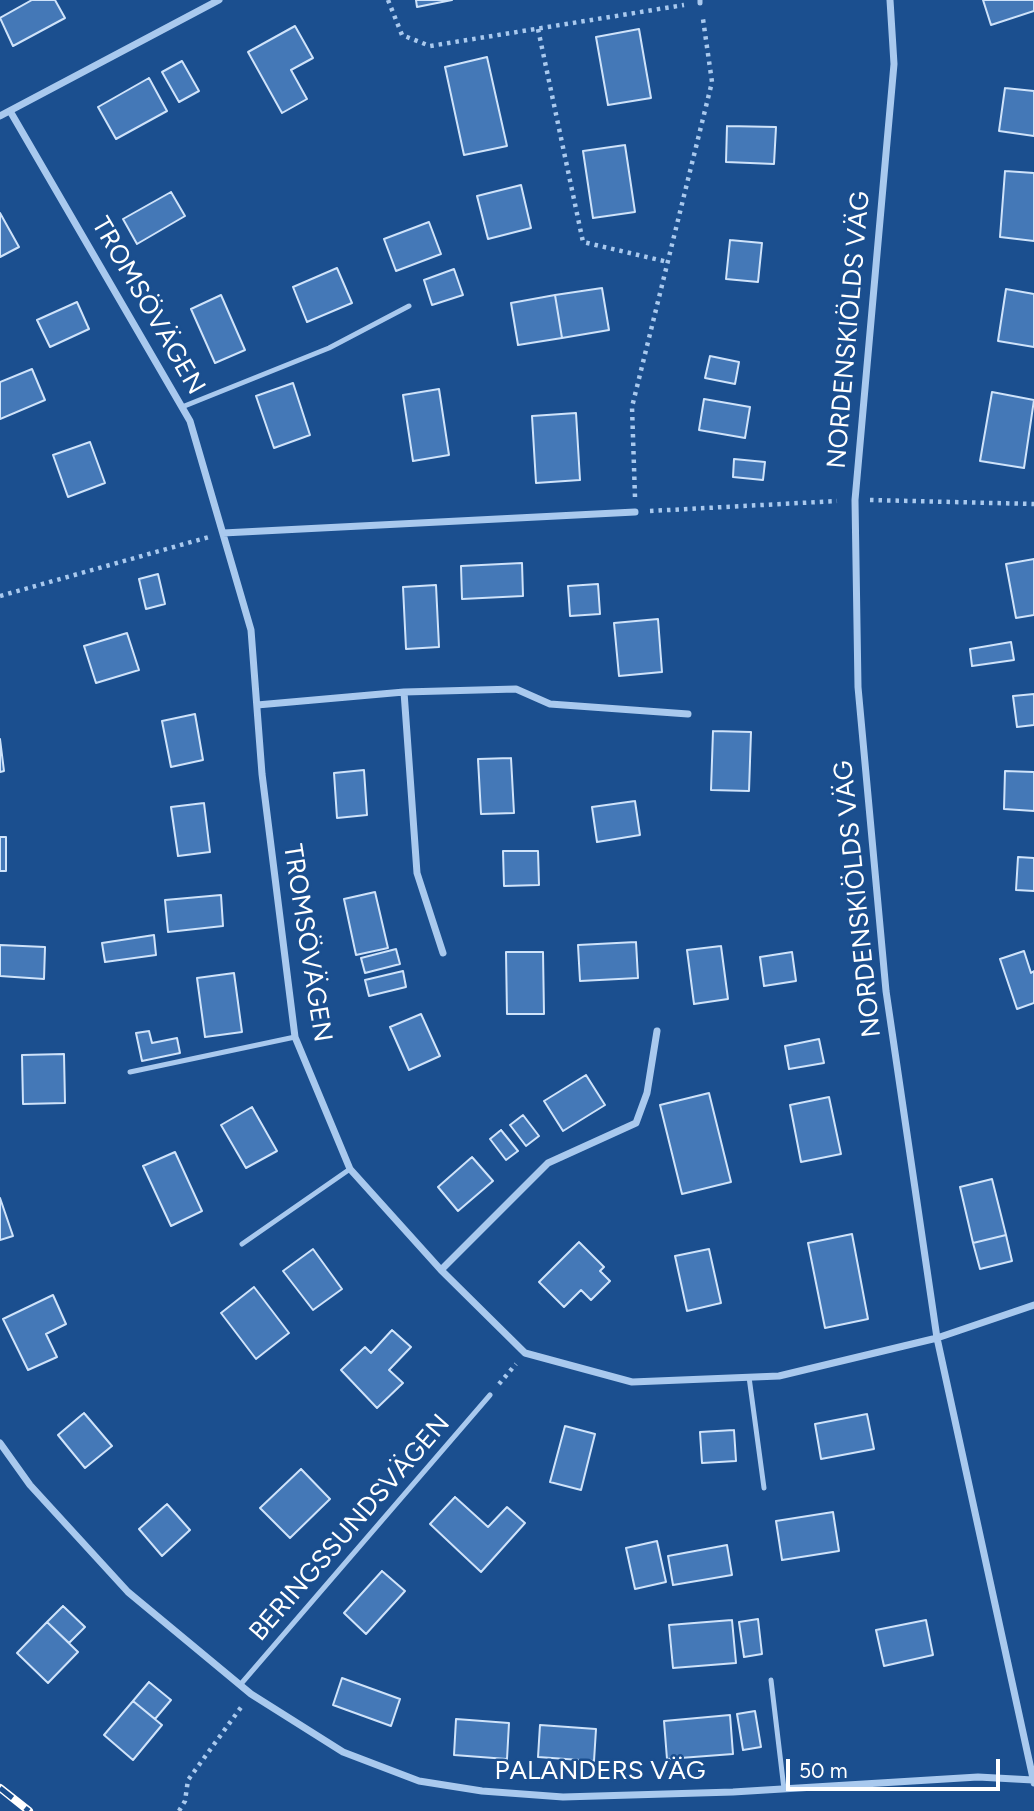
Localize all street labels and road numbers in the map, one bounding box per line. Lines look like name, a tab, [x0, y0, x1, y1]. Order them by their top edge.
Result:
street label: NORDENSKIÖLDS VÄG	[821, 190, 877, 470]
street label: TROMSÖVÄGEN	[85, 212, 211, 400]
street label: NORDENSKIÖLDS VÄG	[828, 759, 888, 1039]
street label: TROMSÖVÄGEN	[276, 842, 338, 1044]
street label: BERINGSSUNDSVÄGEN	[243, 1408, 457, 1648]
street label: PALANDERS VÄG	[494, 1755, 706, 1787]

